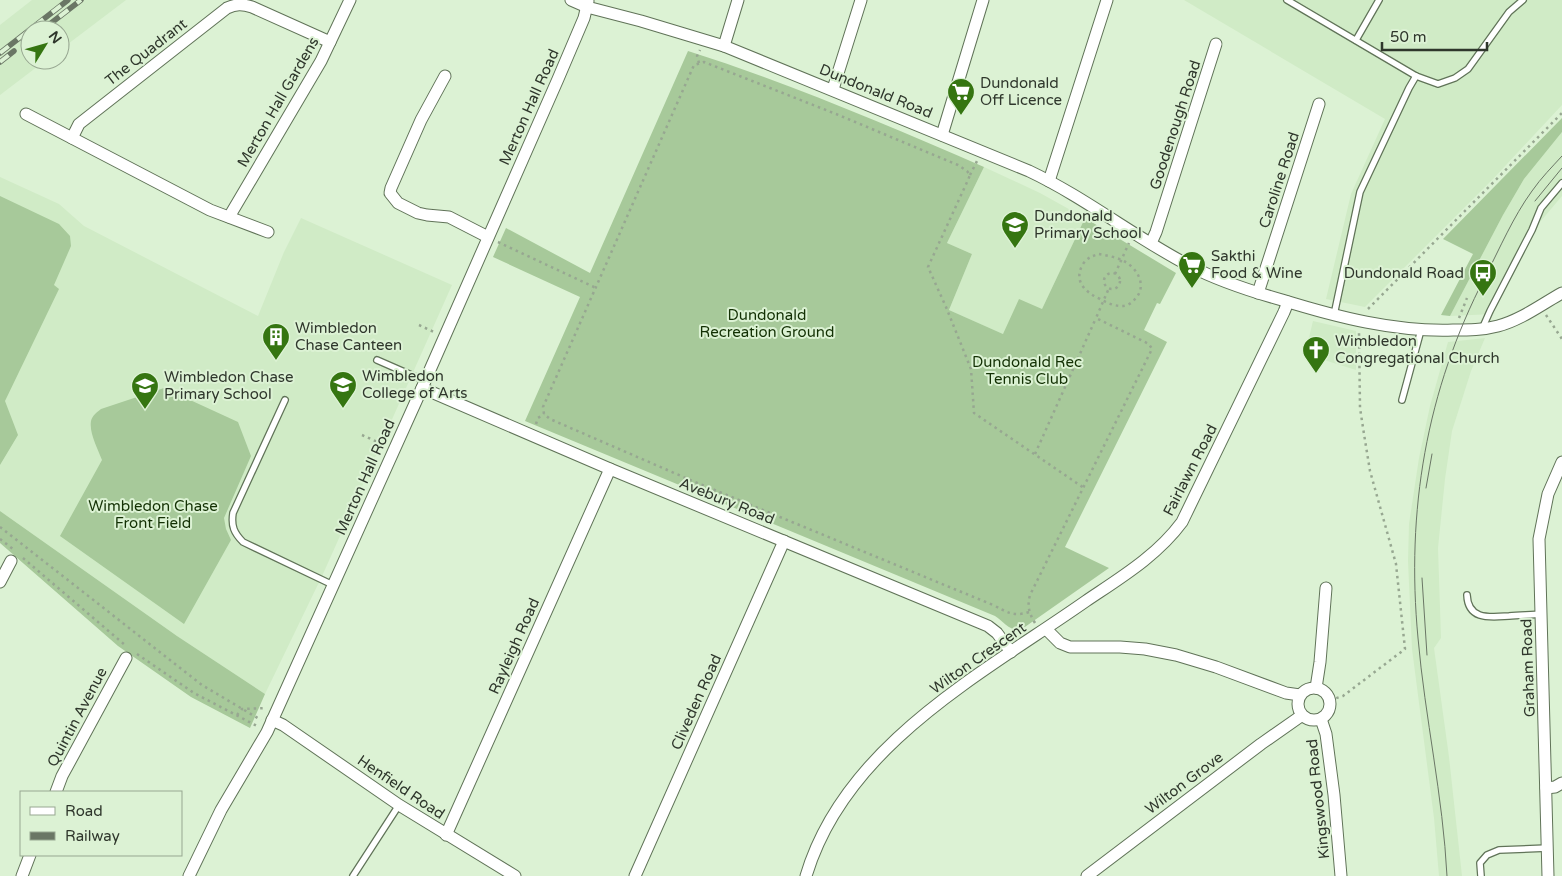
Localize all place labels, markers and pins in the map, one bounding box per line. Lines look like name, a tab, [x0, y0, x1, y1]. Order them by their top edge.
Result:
place label: Dundonald Off Licence	[980, 74, 1062, 109]
supermarket icon: Dundonald Off Licence	[946, 77, 976, 116]
place label: Dundonald Primary School	[1034, 207, 1142, 242]
school or university icon: Dundonald Primary School	[1000, 210, 1030, 249]
place label: Sakthi Food & Wine	[1211, 247, 1302, 282]
supermarket icon: Sakthi Food & Wine	[1177, 250, 1207, 289]
bus stop icon: Dundonald Road	[1468, 258, 1498, 297]
place label: Dundonald Road	[1344, 264, 1464, 282]
place label: Wimbledon Chase Canteen	[295, 319, 402, 354]
building icon: Wimbledon Chase Canteen	[261, 322, 291, 361]
place label: Wimbledon Congregational Church	[1335, 332, 1500, 367]
church icon: Wimbledon Congregational Church	[1301, 335, 1331, 374]
place label: Wimbledon College of Arts	[362, 367, 468, 402]
place label: Wimbledon Chase Primary School	[164, 368, 294, 403]
school or university icon: Wimbledon College of Arts	[328, 370, 358, 409]
school or university icon: Wimbledon Chase Primary School	[130, 371, 160, 410]

